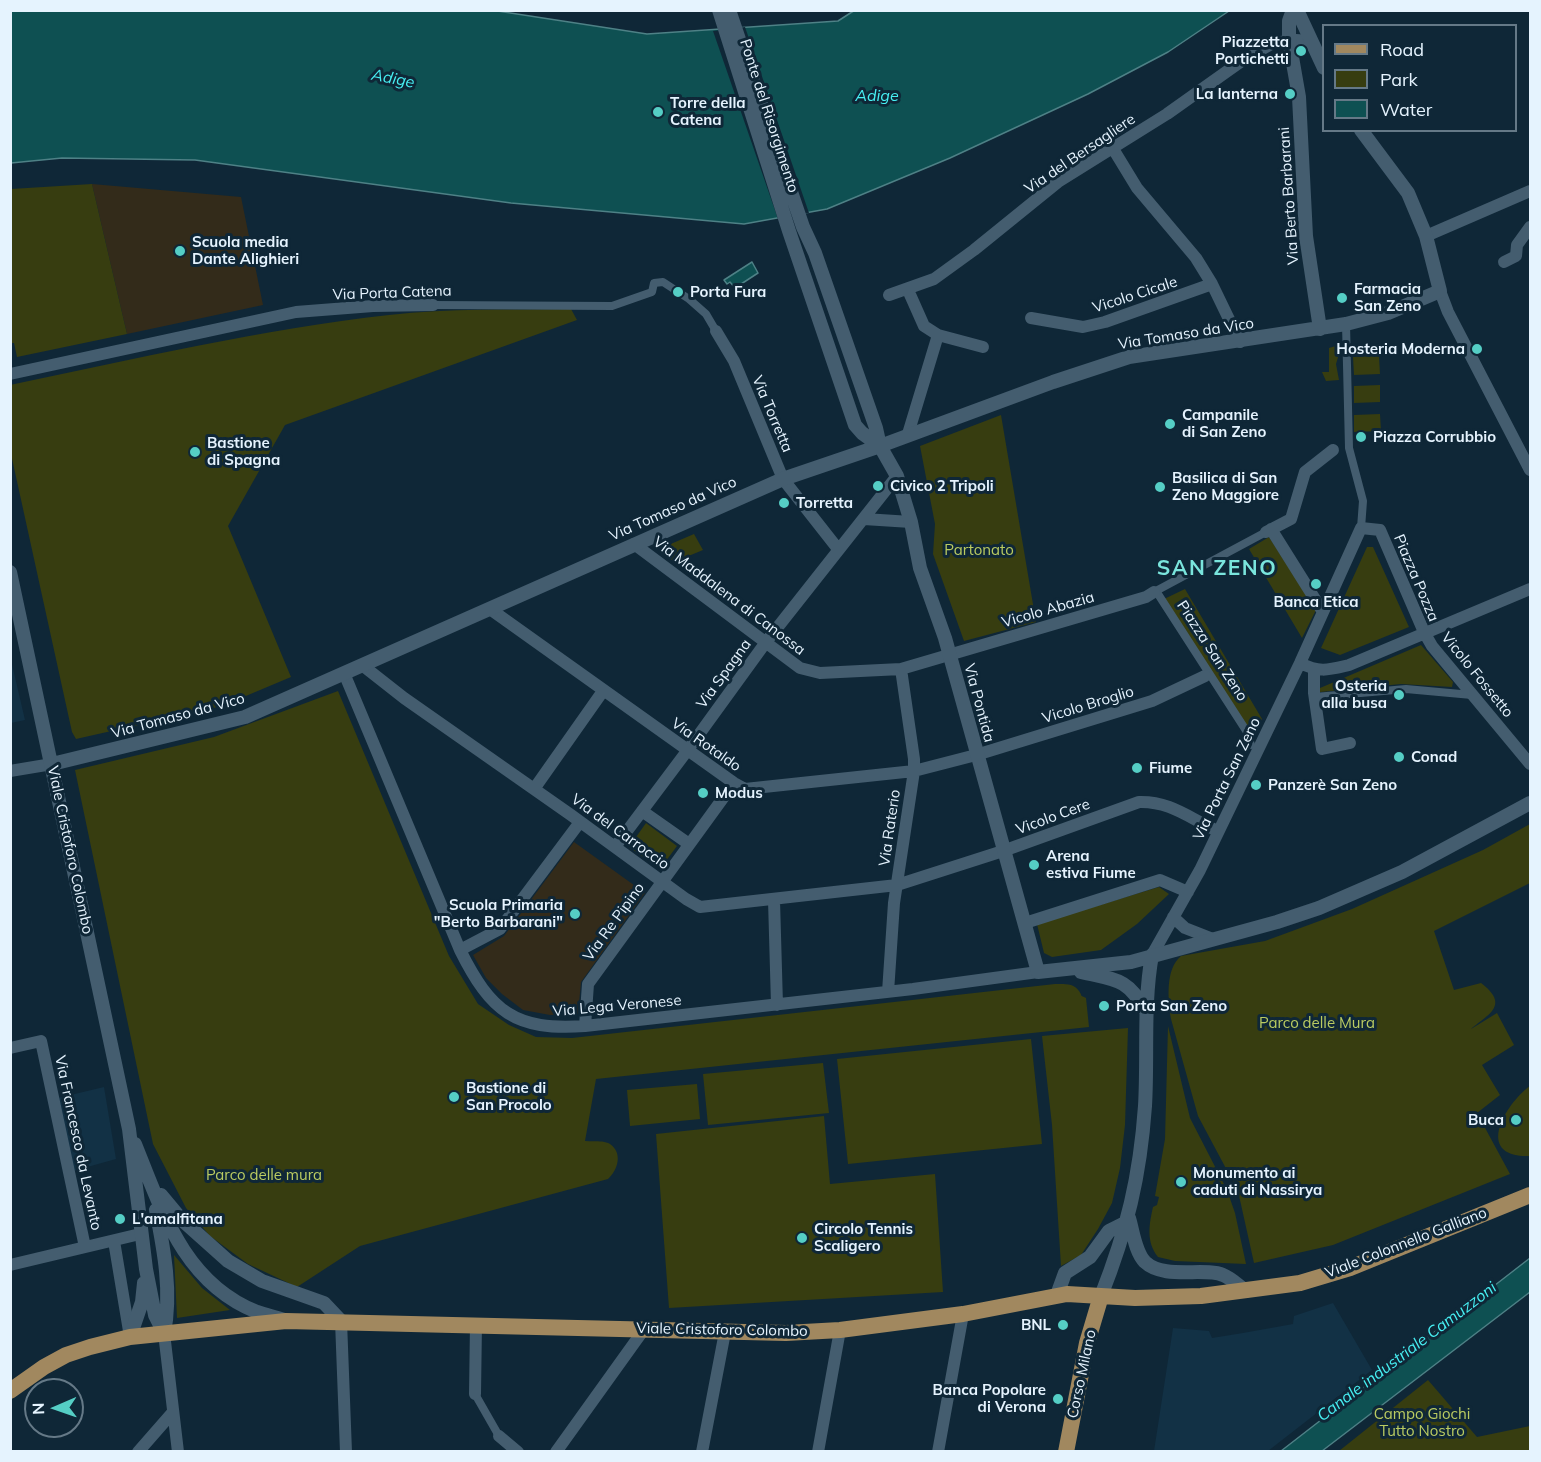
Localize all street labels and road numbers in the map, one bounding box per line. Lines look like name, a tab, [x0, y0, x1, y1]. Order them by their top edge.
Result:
street label: Ponte del Risorgimento	[736, 37, 802, 195]
street label: Via del Bersagliere	[1021, 110, 1139, 198]
street label: Via Berto Barbarani	[1275, 126, 1303, 266]
street label: Vicolo Cicale	[1090, 273, 1180, 317]
street label: Via Porta Catena	[332, 282, 452, 304]
street label: Via Tomaso da Vico	[1117, 314, 1255, 354]
street label: Via Torretta	[748, 373, 796, 455]
street label: Via Tomaso da Vico	[607, 473, 739, 545]
street label: Piazza Pozza	[1390, 532, 1442, 624]
street label: Via Maddalena di Canossa	[649, 533, 809, 659]
street label: Vicolo Abazia	[1000, 588, 1096, 632]
street label: Piazza San Zeno	[1173, 597, 1251, 705]
street label: Vicolo Fossetto	[1437, 629, 1517, 721]
street label: Via Spagna	[693, 636, 755, 712]
street label: Via Pontida	[960, 662, 998, 744]
street label: Vicolo Broglio	[1040, 683, 1136, 727]
street label: Via Tomaso da Vico	[109, 690, 247, 742]
street label: Via Rotaldo	[668, 714, 744, 776]
street label: Via Porta San Zeno	[1189, 715, 1265, 843]
street label: Viale Cristoforo Colombo	[43, 764, 97, 936]
street label: Via Raterio	[876, 789, 904, 867]
street label: Via del Carroccio	[567, 790, 673, 874]
street label: Vicolo Cere	[1014, 795, 1092, 839]
street label: Via Re Pipino	[580, 879, 648, 965]
street label: Via Lega Veronese	[552, 991, 682, 1021]
street label: Via Francesco da Levanto	[51, 1054, 105, 1232]
street label: Viale Colonnello Galliano	[1323, 1204, 1489, 1282]
street label: Viale Cristoforo Colombo	[636, 1320, 808, 1340]
street label: Corso Milano	[1064, 1328, 1100, 1420]

